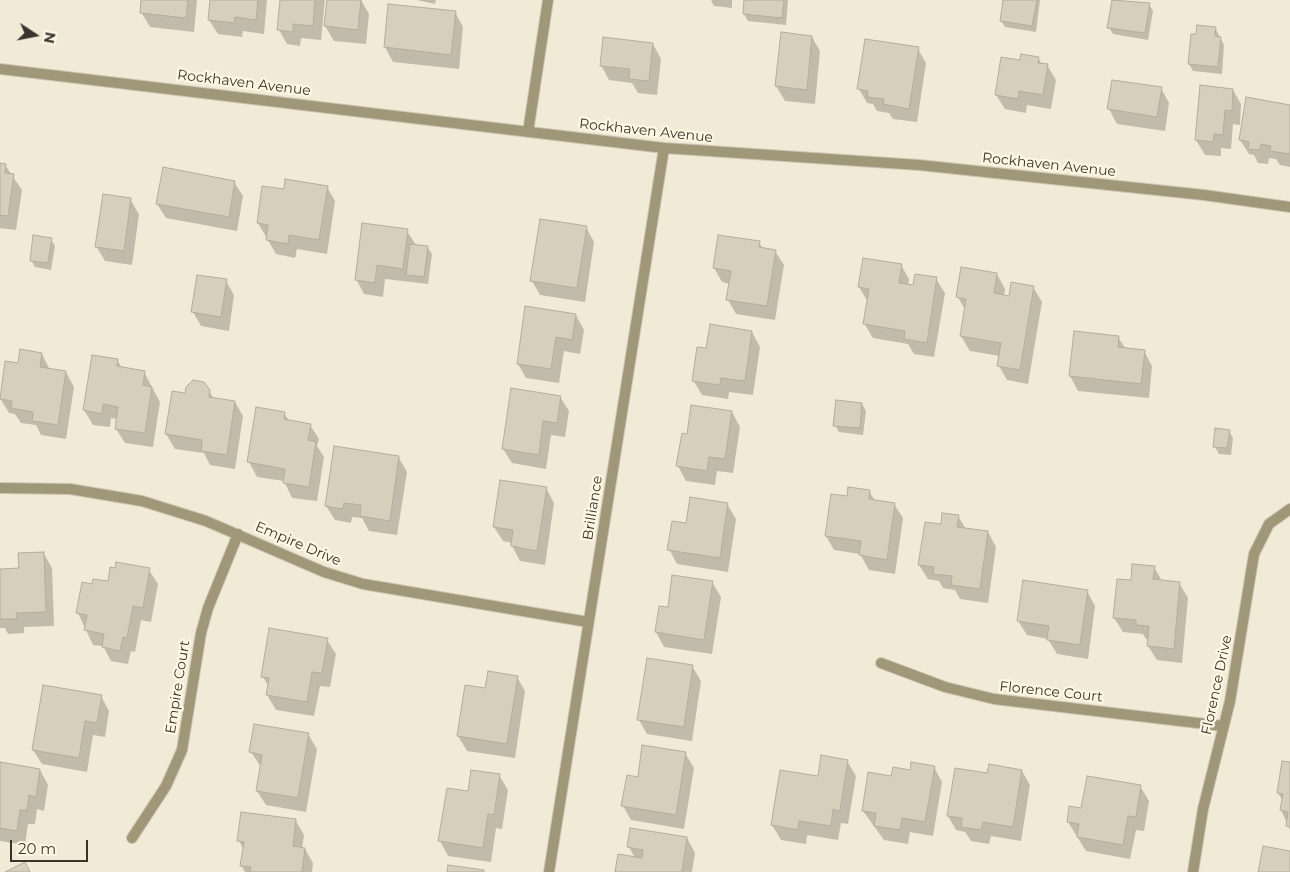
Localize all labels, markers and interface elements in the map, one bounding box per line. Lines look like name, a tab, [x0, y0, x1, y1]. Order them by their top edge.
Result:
north arrow	[10, 10, 60, 60]
text: N	[40, 31, 60, 45]
street label: Rockhaven Avenue	[176, 66, 312, 100]
street label: Rockhaven Avenue	[578, 116, 714, 146]
street label: Rockhaven Avenue	[981, 150, 1117, 180]
street label: Brilliance	[580, 475, 606, 541]
street label: Empire Drive	[253, 518, 343, 570]
street label: Florence Drive	[1198, 634, 1236, 736]
street label: Empire Court	[162, 639, 194, 735]
street label: Florence Court	[998, 678, 1104, 706]
scale bar	[12, 830, 90, 862]
text: 20 m	[18, 839, 56, 858]

